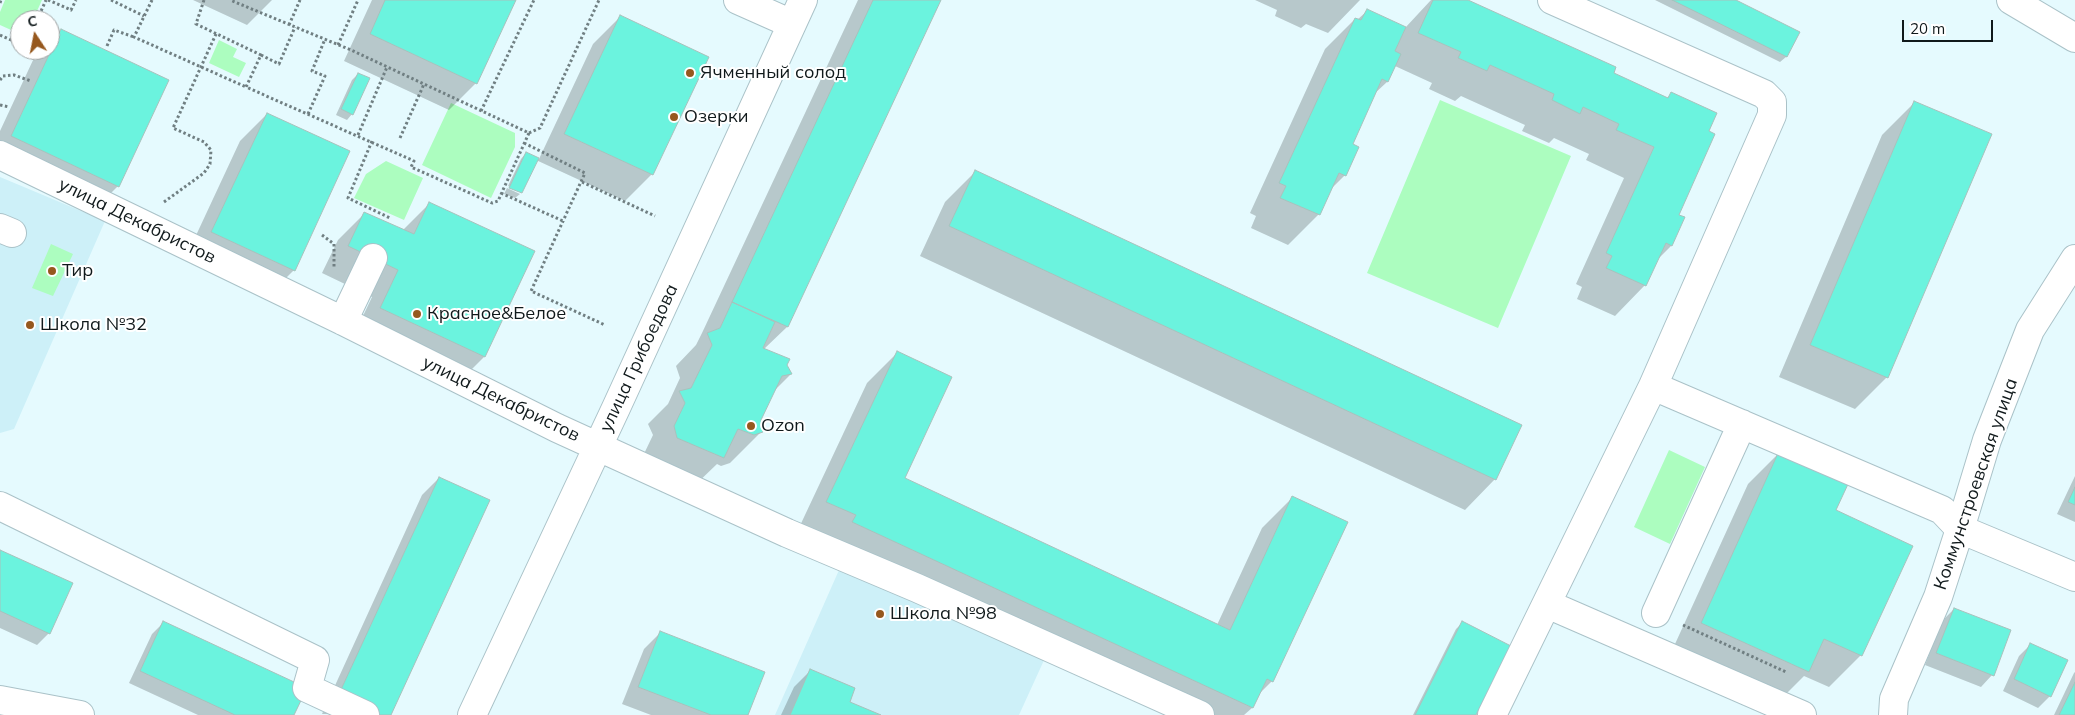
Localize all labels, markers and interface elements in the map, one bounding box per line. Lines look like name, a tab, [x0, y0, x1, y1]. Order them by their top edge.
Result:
north arrow	[10, 10, 60, 60]
scale bar	[1905, 10, 1996, 42]
text: С	[26, 12, 39, 31]
text: 20 m	[1910, 19, 1945, 38]
place label: Ячменный солод	[700, 62, 846, 84]
marker: Ячменный солод	[684, 67, 696, 79]
place label: Озерки	[684, 106, 748, 128]
marker: Озерки	[668, 111, 680, 123]
street label: улица Декабристов	[55, 174, 219, 268]
place label: Тир	[62, 260, 93, 282]
marker: Тир	[46, 265, 58, 277]
street label: улица Грибоедова	[595, 281, 683, 435]
place label: Красное&Белое	[427, 303, 566, 325]
marker: Красное&Белое	[411, 308, 423, 320]
place label: Школа №32	[40, 314, 147, 336]
marker: Школа №32	[24, 319, 36, 331]
street label: улица Декабристов	[419, 352, 583, 446]
street label: Коммунстроевская улица	[1930, 375, 2022, 593]
place label: Ozon	[761, 415, 805, 437]
marker: Ozon	[745, 420, 757, 432]
place label: Школа №98	[890, 603, 997, 625]
marker: Школа №98	[874, 608, 886, 620]

